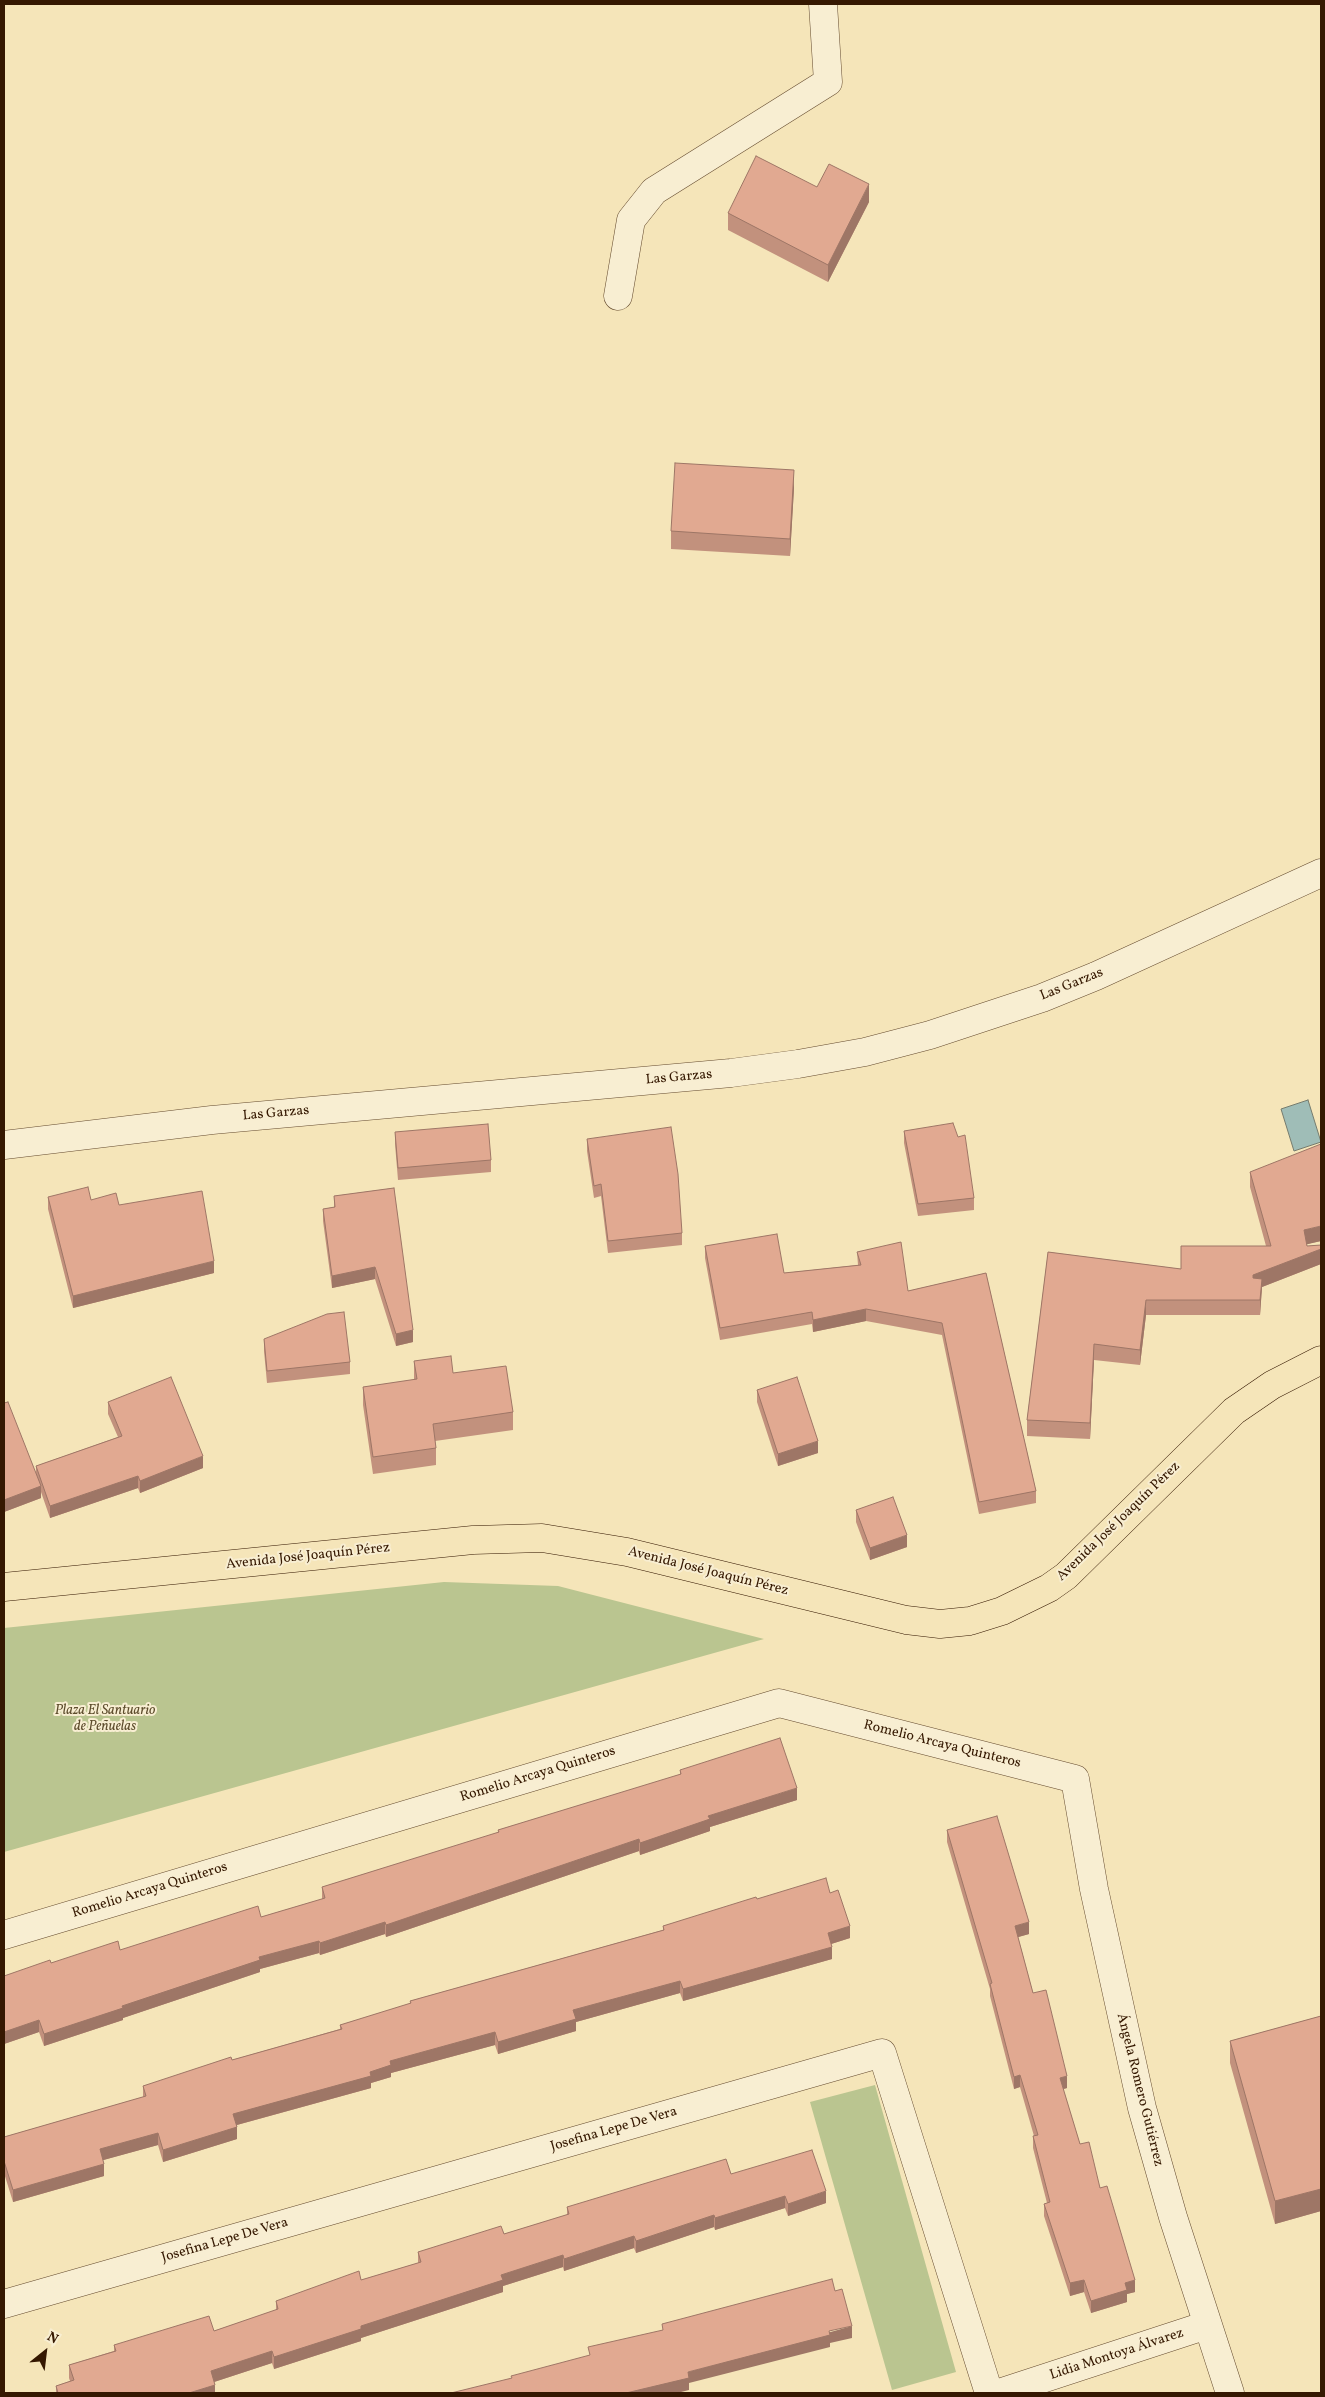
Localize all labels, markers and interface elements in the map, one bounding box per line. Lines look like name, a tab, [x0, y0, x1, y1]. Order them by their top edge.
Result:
street label: Las Garzas	[1038, 965, 1106, 1005]
street label: Las Garzas	[645, 1067, 713, 1089]
street label: Las Garzas	[242, 1103, 310, 1125]
street label: Avenida José Joaquín Pérez	[1054, 1459, 1184, 1585]
street label: Avenida José Joaquín Pérez	[225, 1540, 391, 1574]
street label: Avenida José Joaquín Pérez	[626, 1544, 790, 1600]
park label: Plaza El Santuario de Peñuelas	[55, 1703, 155, 1735]
street label: Romelio Arcaya Quinteros	[862, 1717, 1022, 1773]
street label: Romelio Arcaya Quinteros	[458, 1743, 618, 1807]
street label: Romelio Arcaya Quinteros	[70, 1859, 230, 1923]
street label: Ángela Romero Gutiérrez	[1112, 2012, 1166, 2168]
street label: Josefina Lepe De Vera	[549, 2104, 679, 2156]
street label: Josefina Lepe De Vera	[160, 2215, 290, 2267]
street label: Lidia Montoya Álvarez	[1048, 2325, 1186, 2385]
north arrow	[20, 2327, 70, 2377]
text: N	[43, 2328, 62, 2349]

